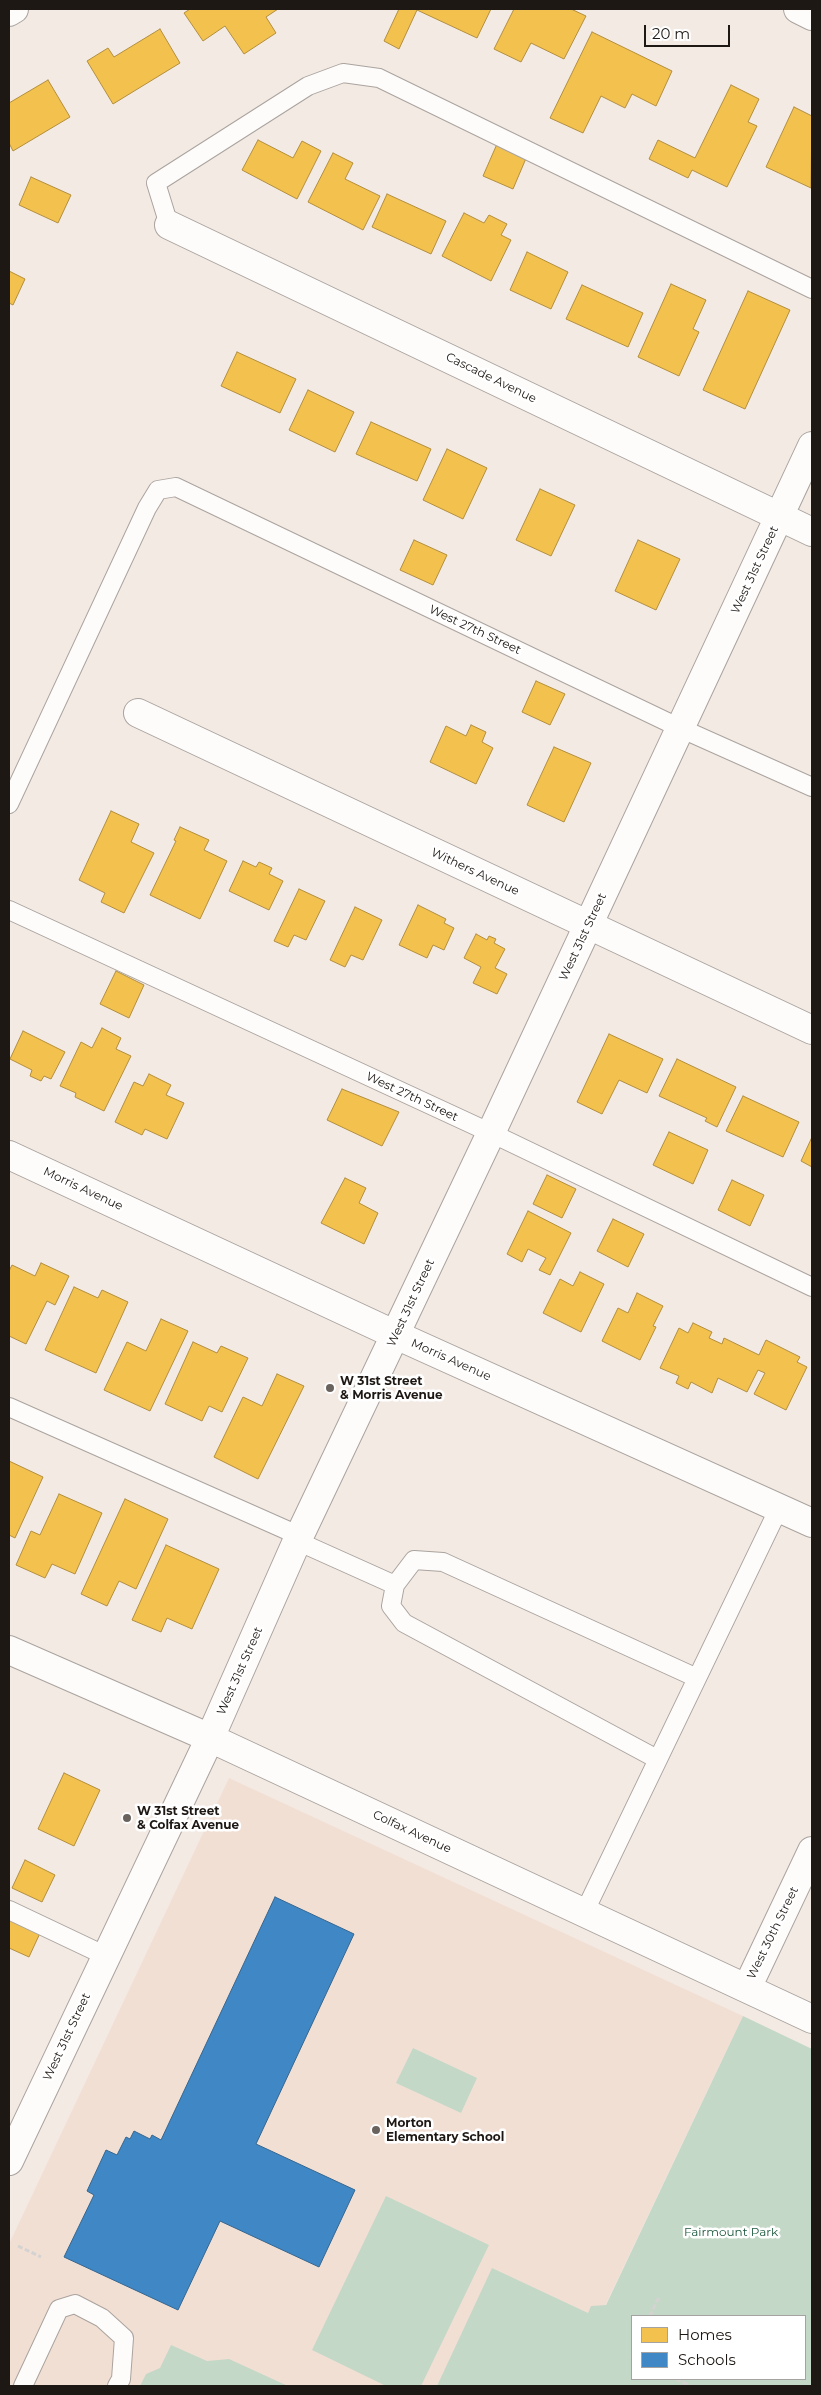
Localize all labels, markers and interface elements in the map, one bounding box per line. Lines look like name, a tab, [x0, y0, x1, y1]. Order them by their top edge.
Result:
scale bar	[646, 15, 732, 47]
text: 20 m	[652, 24, 690, 43]
street label: Cascade Avenue	[443, 350, 539, 406]
street label: West 31st Street	[728, 524, 782, 616]
street label: West 27th Street	[427, 602, 523, 658]
street label: Withers Avenue	[429, 845, 521, 899]
street label: West 31st Street	[556, 891, 610, 983]
street label: West 27th Street	[364, 1069, 460, 1125]
street label: Morris Avenue	[41, 1164, 125, 1214]
street label: West 31st Street	[384, 1257, 438, 1349]
street label: Morris Avenue	[409, 1336, 493, 1384]
place label: W 31st Street & Morris Avenue	[340, 1374, 443, 1402]
marker: W 31st Street & Morris Avenue	[324, 1382, 336, 1394]
street label: West 31st Street	[214, 1625, 266, 1717]
place label: W 31st Street & Colfax Avenue	[137, 1804, 239, 1832]
street label: Colfax Avenue	[371, 1808, 453, 1856]
marker: W 31st Street & Colfax Avenue	[121, 1812, 133, 1824]
street label: West 30th Street	[744, 1884, 802, 1982]
street label: West 31st Street	[40, 1991, 94, 2083]
place label: Morton Elementary School	[386, 2116, 504, 2144]
marker: Morton Elementary School	[370, 2124, 382, 2136]
park label: Fairmount Park	[684, 2225, 778, 2239]
legend	[631, 2315, 806, 2380]
text: Homes	[678, 2325, 732, 2344]
text: Schools	[678, 2350, 736, 2369]

